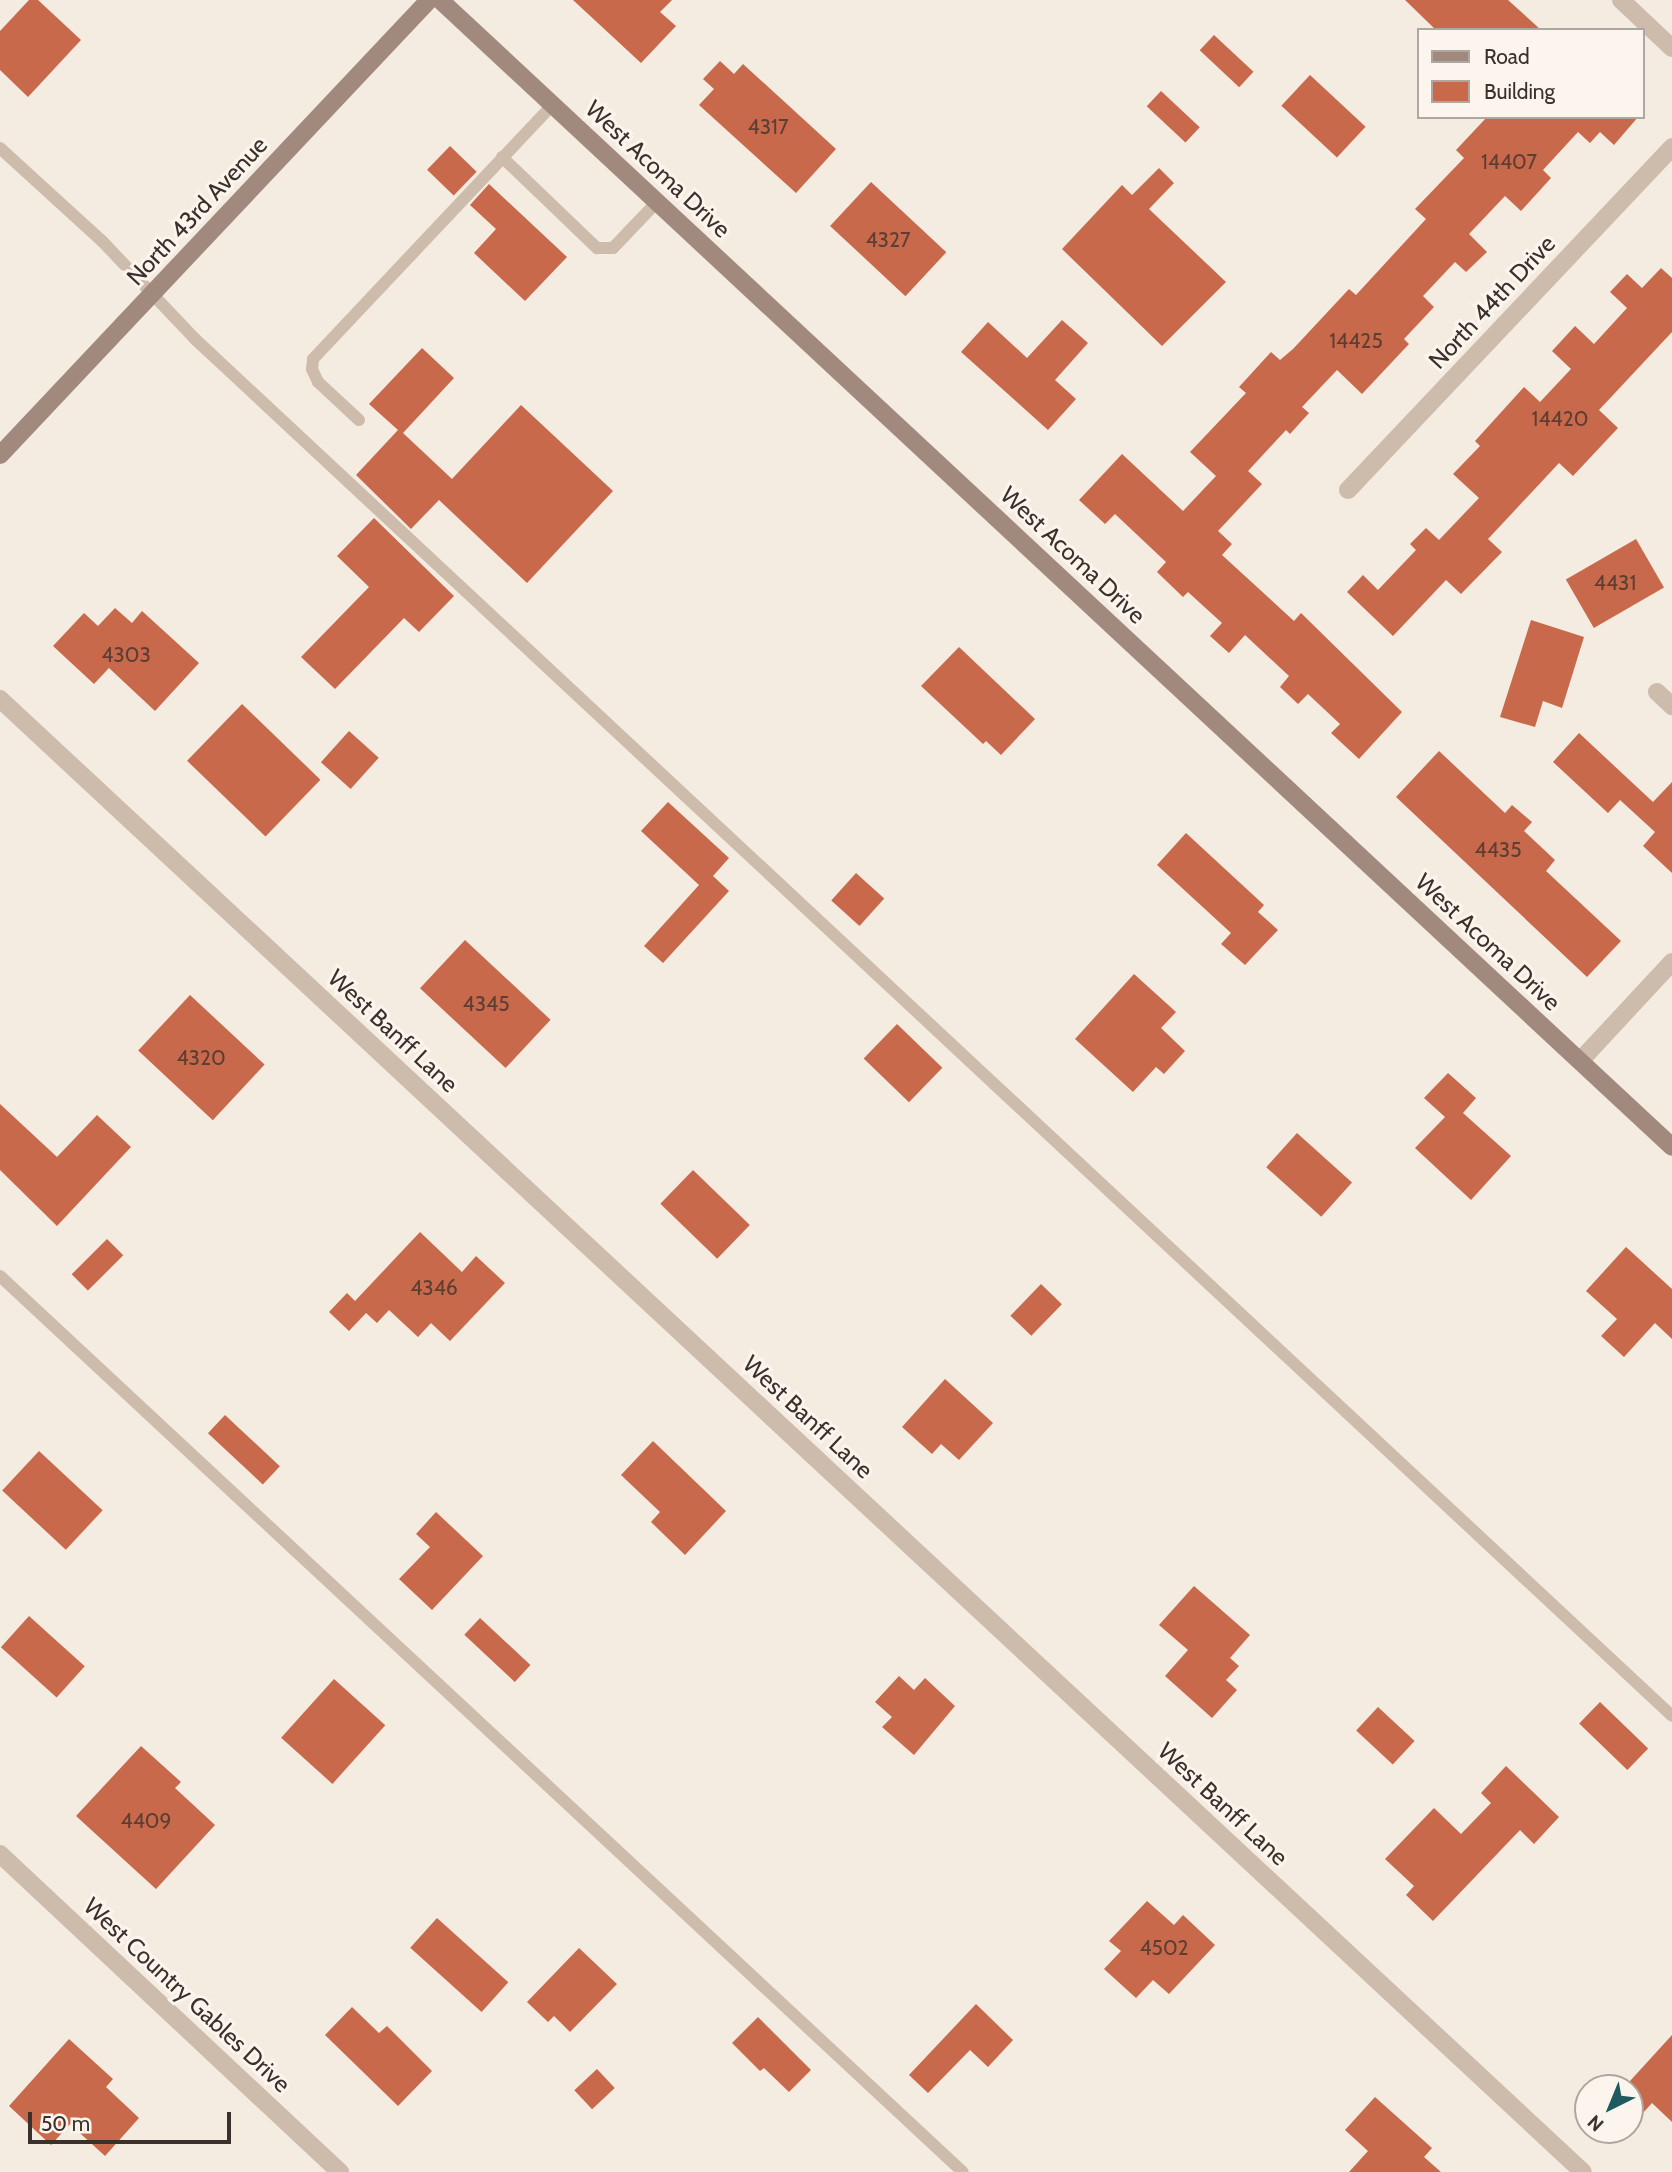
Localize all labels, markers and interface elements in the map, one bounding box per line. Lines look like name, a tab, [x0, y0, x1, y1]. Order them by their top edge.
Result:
legend	[1416, 28, 1644, 119]
text: Road	[1484, 44, 1530, 69]
text: Building	[1484, 79, 1555, 104]
street label: West Acoma Drive	[580, 94, 736, 244]
house number: 4317	[748, 114, 788, 140]
street label: North 43rd Avenue	[121, 131, 273, 291]
house number: 14407	[1481, 149, 1537, 175]
house number: 4327	[865, 227, 911, 253]
street label: North 44th Drive	[1423, 229, 1561, 375]
house number: 14425	[1329, 328, 1383, 354]
house number: 14420	[1532, 406, 1588, 432]
street label: West Acoma Drive	[995, 480, 1151, 630]
house number: 4431	[1594, 570, 1636, 596]
house number: 4303	[101, 642, 151, 668]
house number: 4435	[1475, 837, 1521, 863]
street label: West Acoma Drive	[1410, 867, 1566, 1017]
street label: West Banff Lane	[322, 963, 464, 1099]
house number: 4345	[463, 991, 509, 1017]
house number: 4320	[176, 1045, 226, 1071]
house number: 4346	[410, 1275, 458, 1301]
street label: West Banff Lane	[737, 1349, 879, 1485]
street label: West Banff Lane	[1152, 1736, 1294, 1872]
house number: 4409	[121, 1808, 171, 1834]
street label: West Country Gables Drive	[78, 1892, 296, 2098]
house number: 4502	[1139, 1935, 1189, 1961]
north arrow	[1574, 2074, 1644, 2144]
scale bar	[32, 2098, 234, 2142]
text: N	[1583, 2110, 1608, 2136]
text: 50 m	[41, 2111, 90, 2136]

